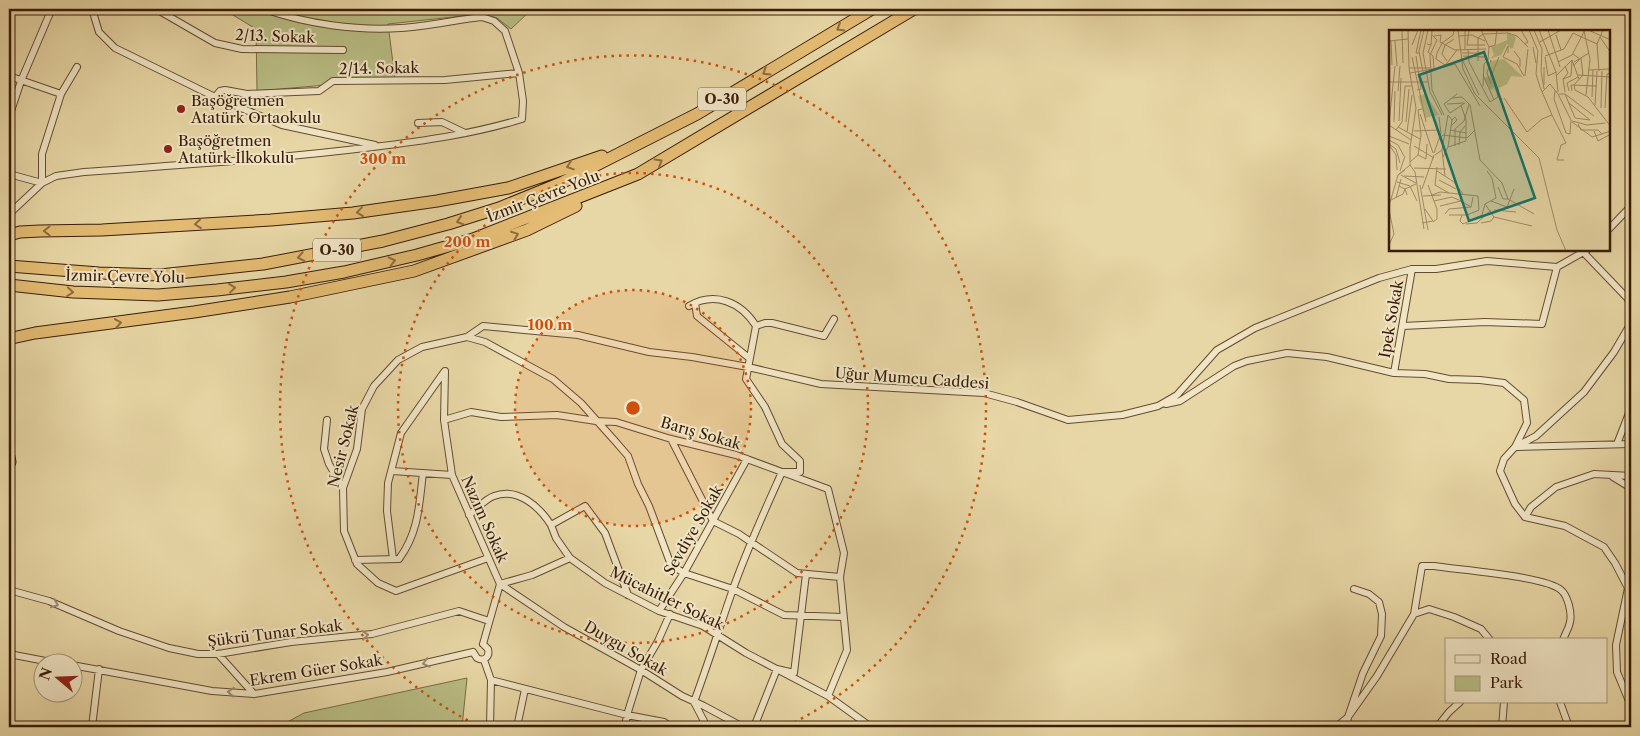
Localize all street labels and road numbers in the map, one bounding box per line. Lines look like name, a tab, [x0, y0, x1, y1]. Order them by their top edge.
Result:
street label: 2/13. Sokak	[235, 25, 316, 47]
street label: 2/14. Sokak	[339, 58, 421, 78]
road number: O-30	[698, 88, 746, 110]
street label: İzmir Çevre Yolu	[484, 166, 602, 226]
road number: O-30	[313, 238, 361, 262]
street label: İzmir Çevre Yolu	[65, 265, 185, 287]
street label: Ipek Sokak	[1375, 277, 1407, 359]
street label: Uğur Mumcu Caddesi	[834, 363, 990, 393]
street label: Nesir Sokak	[324, 401, 363, 489]
street label: Barış Sokak	[659, 412, 745, 454]
street label: Nazım Sokak	[457, 473, 513, 567]
street label: Sevdiye Sokak	[659, 480, 727, 579]
street label: Mücahitler Sokak	[607, 562, 729, 635]
street label: Şükrü Tunar Sokak	[206, 615, 345, 651]
street label: Duygu Sokak	[581, 616, 672, 680]
street label: Ekrem Güer Sokak	[248, 650, 385, 690]

